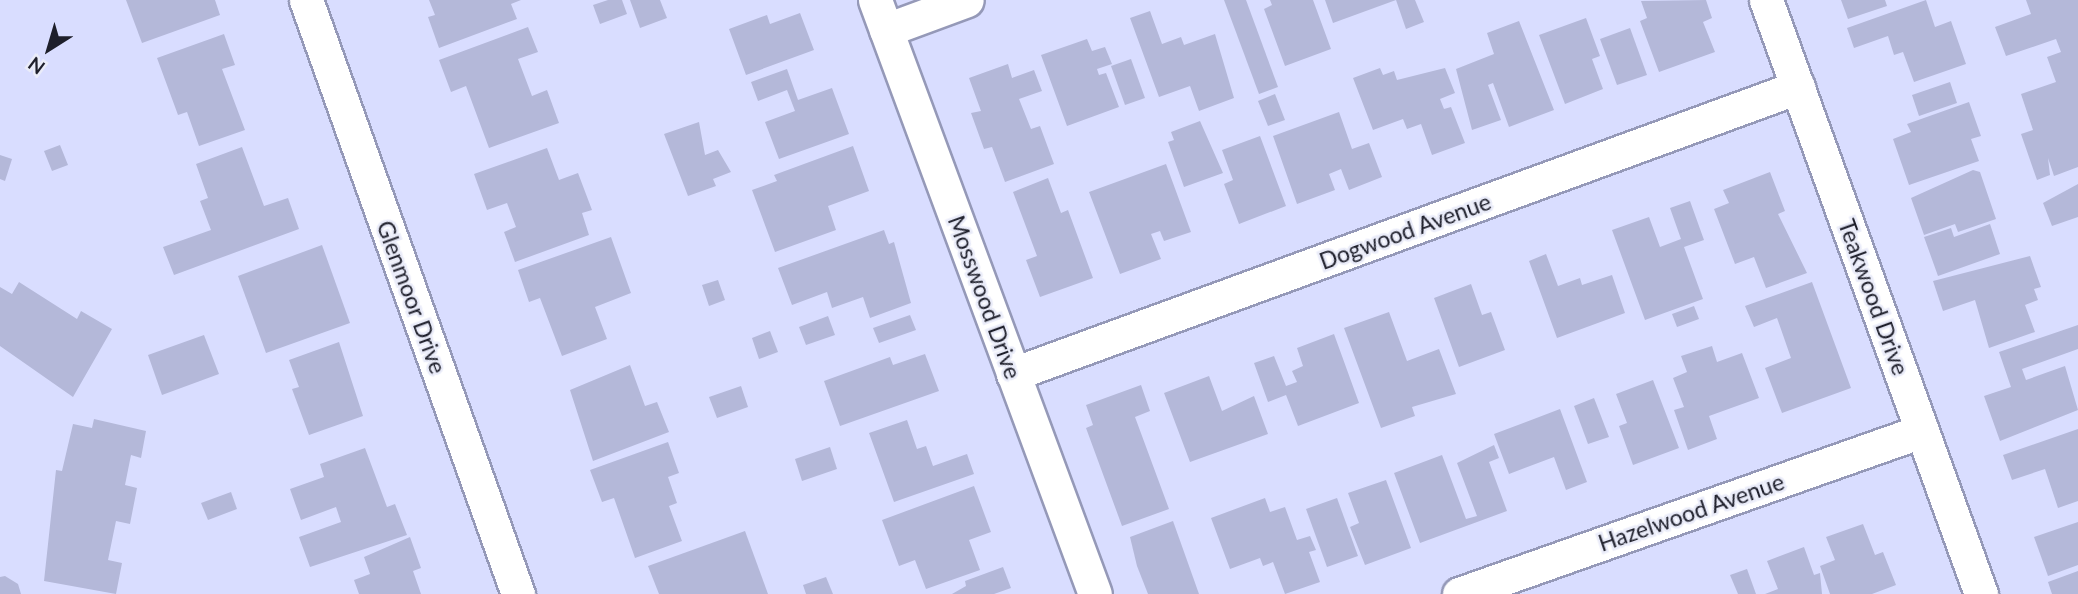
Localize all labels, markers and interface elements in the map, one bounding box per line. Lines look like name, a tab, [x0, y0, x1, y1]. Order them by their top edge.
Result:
north arrow	[14, 14, 84, 84]
text: N	[23, 53, 49, 80]
street label: Dogwood Avenue	[1315, 187, 1495, 275]
street label: Mosswood Drive	[943, 212, 1027, 382]
street label: Teakwood Drive	[1833, 215, 1915, 379]
street label: Glenmoor Drive	[371, 217, 453, 377]
street label: Hazelwood Avenue	[1594, 467, 1788, 557]

